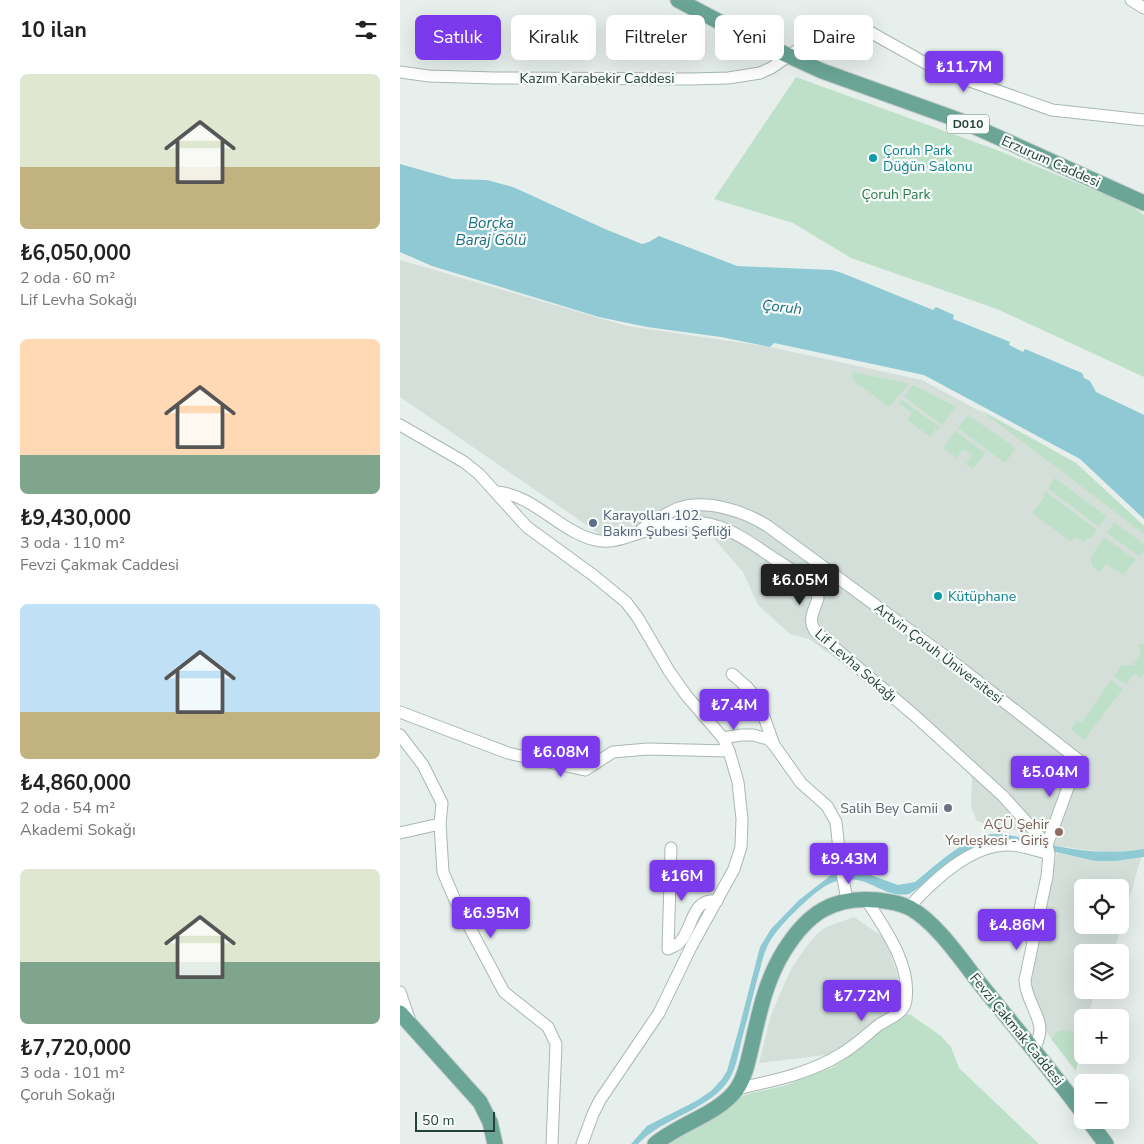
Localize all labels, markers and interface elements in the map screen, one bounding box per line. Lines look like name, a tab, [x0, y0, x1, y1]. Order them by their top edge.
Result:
chip: Satılık	[415, 15, 501, 60]
chip: Kiralık	[511, 15, 596, 60]
chip: Filtreler	[606, 15, 705, 60]
chip: Yeni	[715, 15, 784, 60]
chip: Daire	[794, 15, 873, 60]
text: 10 ilan	[20, 16, 87, 44]
icon: filters	[352, 16, 380, 44]
pin: ₺11.7M	[923, 51, 1005, 93]
text: ₺11.7M	[936, 56, 992, 78]
street label: Kazım Karabekir Caddesi	[520, 69, 674, 88]
icon: home	[155, 107, 245, 197]
road number: D010	[947, 115, 989, 134]
street label: Erzurum Caddesi	[998, 131, 1103, 192]
place label: Çoruh Park Düğün Salonu	[883, 141, 973, 176]
marker: Çoruh Park Düğün Salonu	[867, 152, 879, 164]
park label: Çoruh Park	[861, 185, 932, 204]
water label: Borçka Baraj Gölü	[456, 213, 526, 250]
text: ₺6,050,000	[20, 239, 131, 267]
text: 2 oda · 60 m²	[20, 267, 115, 289]
text: Lif Levha Sokağı	[20, 289, 137, 311]
water label: Çoruh	[761, 295, 803, 319]
icon: home	[155, 372, 245, 462]
text: ₺9,430,000	[20, 504, 131, 532]
place label: Karayolları 102. Bakım Şubesi Şefliği	[603, 506, 731, 541]
marker: Karayolları 102. Bakım Şubesi Şefliği	[587, 517, 599, 529]
text: 3 oda · 110 m²	[20, 532, 125, 554]
text: Fevzi Çakmak Caddesi	[20, 554, 179, 576]
pin: ₺6.05M	[759, 564, 841, 606]
text: ₺6.05M	[772, 569, 828, 591]
place label: Kütüphane	[948, 587, 1016, 606]
marker: Kütüphane	[932, 590, 944, 602]
street label: Artvin Çoruh Üniversitesi	[870, 599, 1007, 708]
street label: Lif Levha Sokağı	[811, 625, 901, 706]
icon: home	[155, 637, 245, 727]
pin: ₺7.4M	[699, 688, 769, 731]
text: ₺7.4M	[711, 694, 757, 716]
pin: ₺6.08M	[520, 736, 602, 778]
text: ₺6.08M	[533, 741, 589, 763]
pin: ₺5.04M	[1009, 756, 1091, 798]
text: ₺5.04M	[1022, 761, 1078, 783]
text: ₺4,860,000	[20, 769, 131, 797]
text: 2 oda · 54 m²	[20, 797, 115, 819]
place label: Salih Bey Camii	[840, 799, 938, 818]
marker: Salih Bey Camii	[942, 802, 954, 814]
place label: AÇÜ Şehir Yerleşkesi - Giriş	[944, 815, 1049, 850]
text: Akademi Sokağı	[20, 819, 136, 841]
marker: AÇÜ Şehir Yerleşkesi - Giriş	[1053, 826, 1065, 838]
pin: ₺9.43M	[808, 842, 890, 885]
text: ₺9.43M	[821, 848, 877, 870]
pin: ₺16M	[652, 860, 712, 902]
text: ₺16M	[661, 865, 703, 887]
map controls	[1074, 879, 1129, 1129]
button: locate	[1074, 879, 1129, 934]
pin: ₺6.95M	[450, 896, 532, 939]
icon: home	[155, 902, 245, 992]
text: ₺6.95M	[463, 902, 519, 924]
pin: ₺4.86M	[976, 908, 1058, 951]
text: ₺4.86M	[989, 914, 1045, 936]
button: layers	[1074, 944, 1129, 999]
street label: Fevzi Çakmak Caddesi	[965, 969, 1068, 1089]
pin: ₺7.72M	[821, 980, 903, 1022]
text: ₺7.72M	[834, 985, 890, 1007]
button: +	[1074, 1009, 1129, 1064]
text: ₺7,720,000	[20, 1034, 131, 1062]
text: 3 oda · 101 m²	[20, 1062, 125, 1084]
button: −	[1074, 1074, 1129, 1129]
text: Çoruh Sokağı	[20, 1084, 115, 1106]
scale bar	[415, 1109, 495, 1132]
text: 50 m	[422, 1111, 454, 1130]

